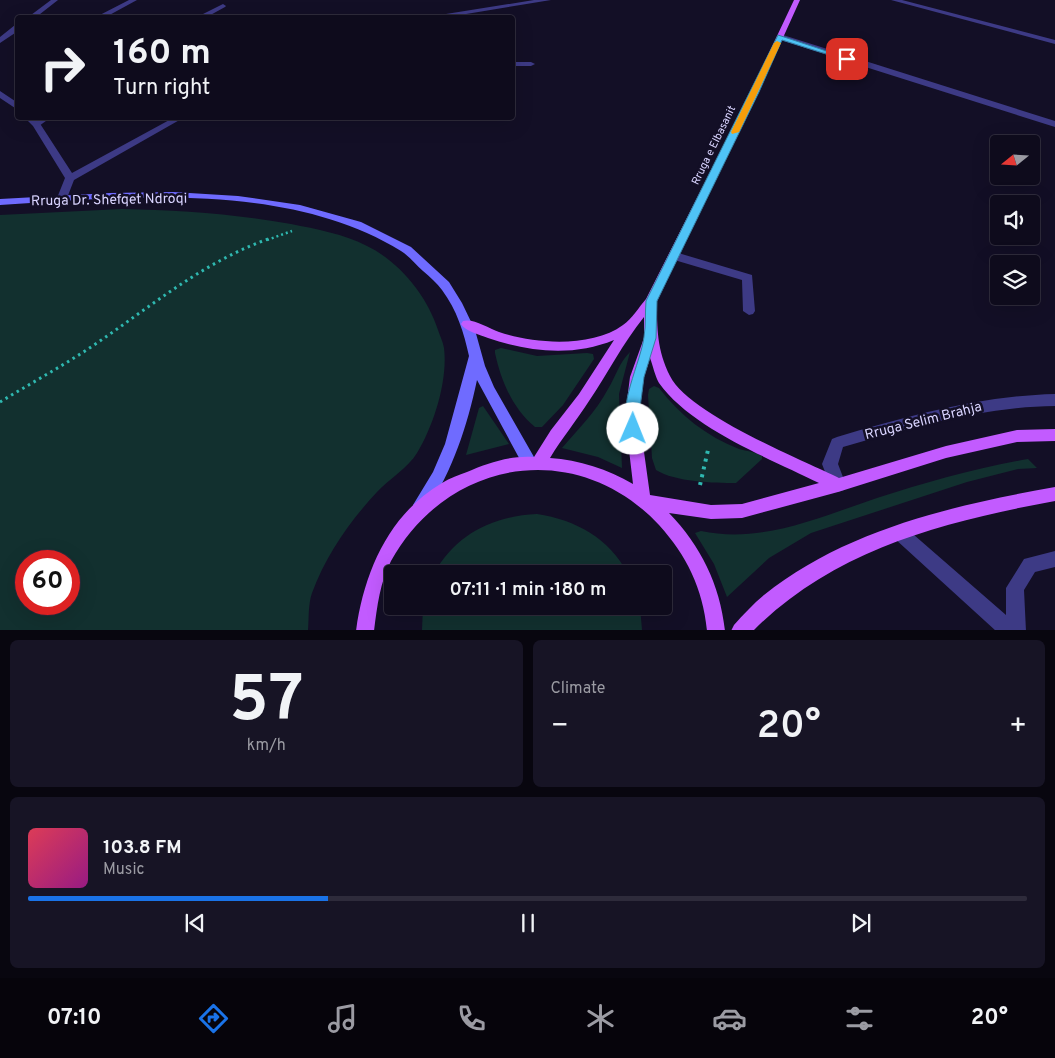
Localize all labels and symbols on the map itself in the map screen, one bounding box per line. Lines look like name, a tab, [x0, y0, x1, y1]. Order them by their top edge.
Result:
pin	[826, 38, 868, 80]
street label: Rruga e Elbasanit	[689, 104, 739, 187]
north arrow	[990, 135, 1040, 185]
street label: Rruga Dr. Shefqet Ndroqi	[31, 191, 187, 210]
street label: Rruga Selim Brahja	[863, 399, 984, 444]
position arrow	[606, 402, 658, 454]
speed limit sign: 60	[15, 550, 80, 615]

